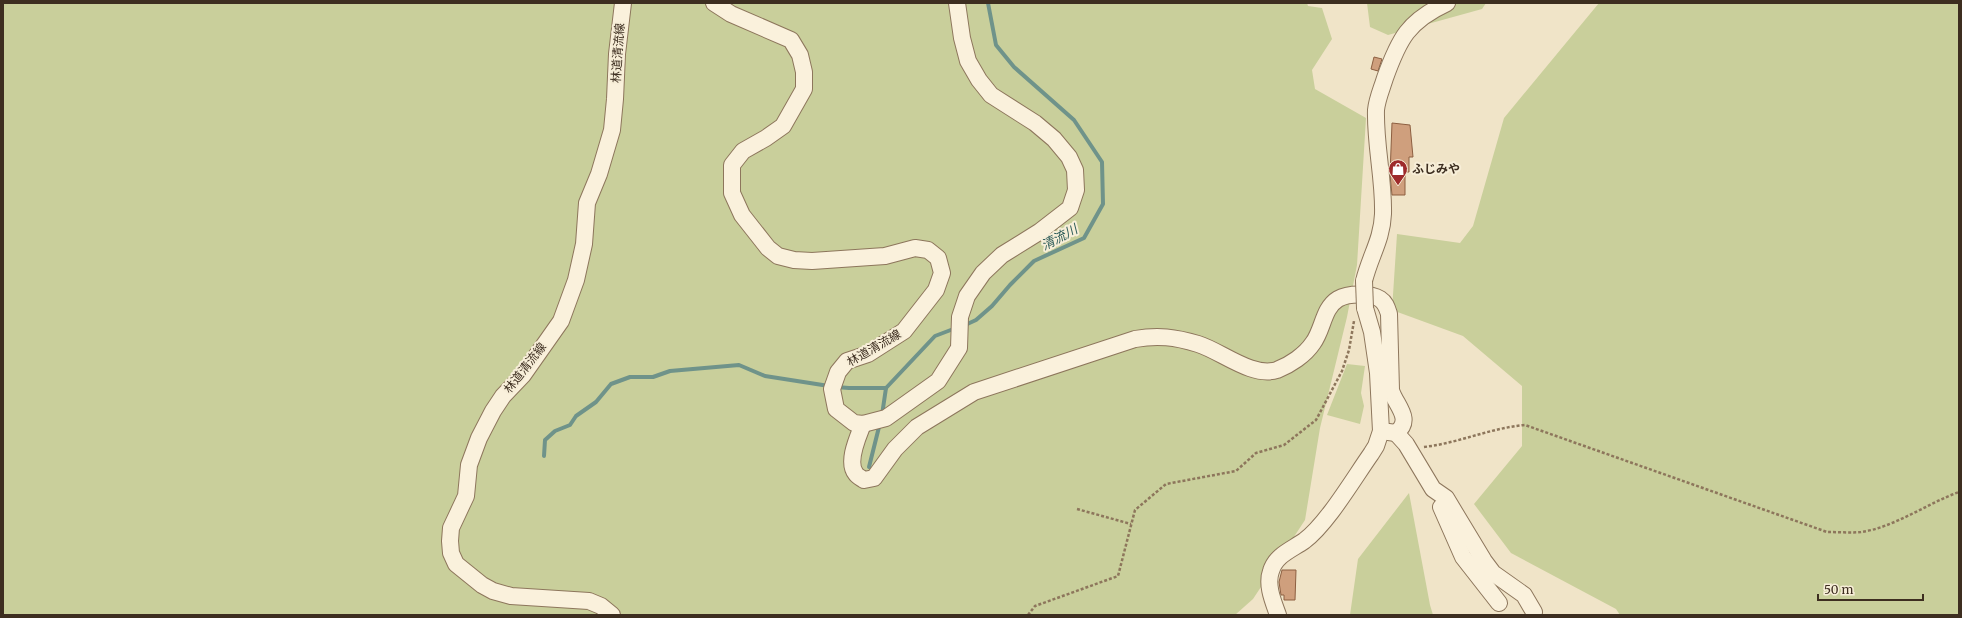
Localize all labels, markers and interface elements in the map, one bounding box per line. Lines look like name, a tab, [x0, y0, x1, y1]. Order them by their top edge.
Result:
street label: 林道清流線	[608, 23, 627, 83]
shop icon: ふじみや	[1387, 158, 1409, 186]
place label: ふじみや	[1412, 161, 1460, 176]
water label: 清流川	[1038, 220, 1082, 254]
street label: 林道清流線	[844, 326, 903, 369]
street label: 林道清流線	[500, 339, 549, 396]
scale bar	[1818, 576, 1923, 602]
text: 50 m	[1824, 582, 1853, 597]

